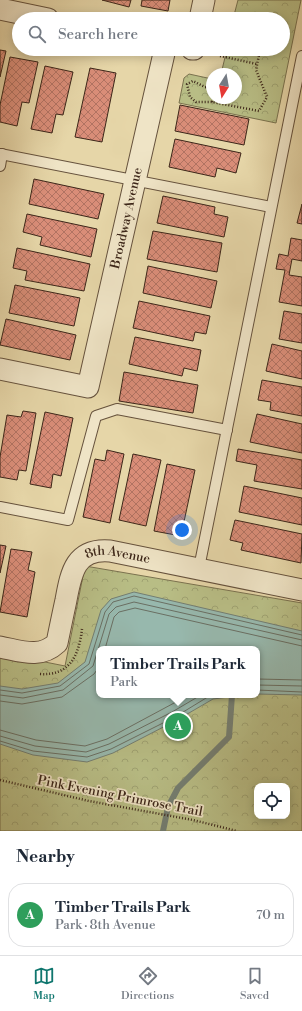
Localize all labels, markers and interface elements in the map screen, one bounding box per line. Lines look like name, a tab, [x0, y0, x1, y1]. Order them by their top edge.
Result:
search box	[12, 12, 290, 56]
icon: search	[26, 23, 48, 45]
text: Search here	[58, 25, 138, 44]
north arrow	[206, 68, 242, 104]
street label: Broadway Avenue	[107, 166, 146, 271]
your location	[172, 520, 192, 540]
street label: 8th Avenue	[82, 543, 152, 567]
popup	[96, 646, 260, 698]
text: Timber Trails Park	[110, 655, 246, 674]
text: Park	[110, 674, 137, 690]
pin: A	[165, 711, 191, 741]
street label: Pink Evening Primrose Trail	[36, 772, 204, 820]
map controls	[254, 783, 290, 819]
button: locate	[254, 783, 290, 819]
text: Nearby	[16, 846, 75, 868]
text: Timber Trails Park	[55, 898, 191, 917]
text: A	[25, 907, 35, 923]
text: 70 m	[256, 907, 285, 923]
text: Park · 8th Avenue	[55, 917, 156, 933]
tab: Map	[33, 965, 55, 1003]
tab: Directions	[121, 965, 174, 1003]
tab: Saved	[240, 965, 269, 1003]

